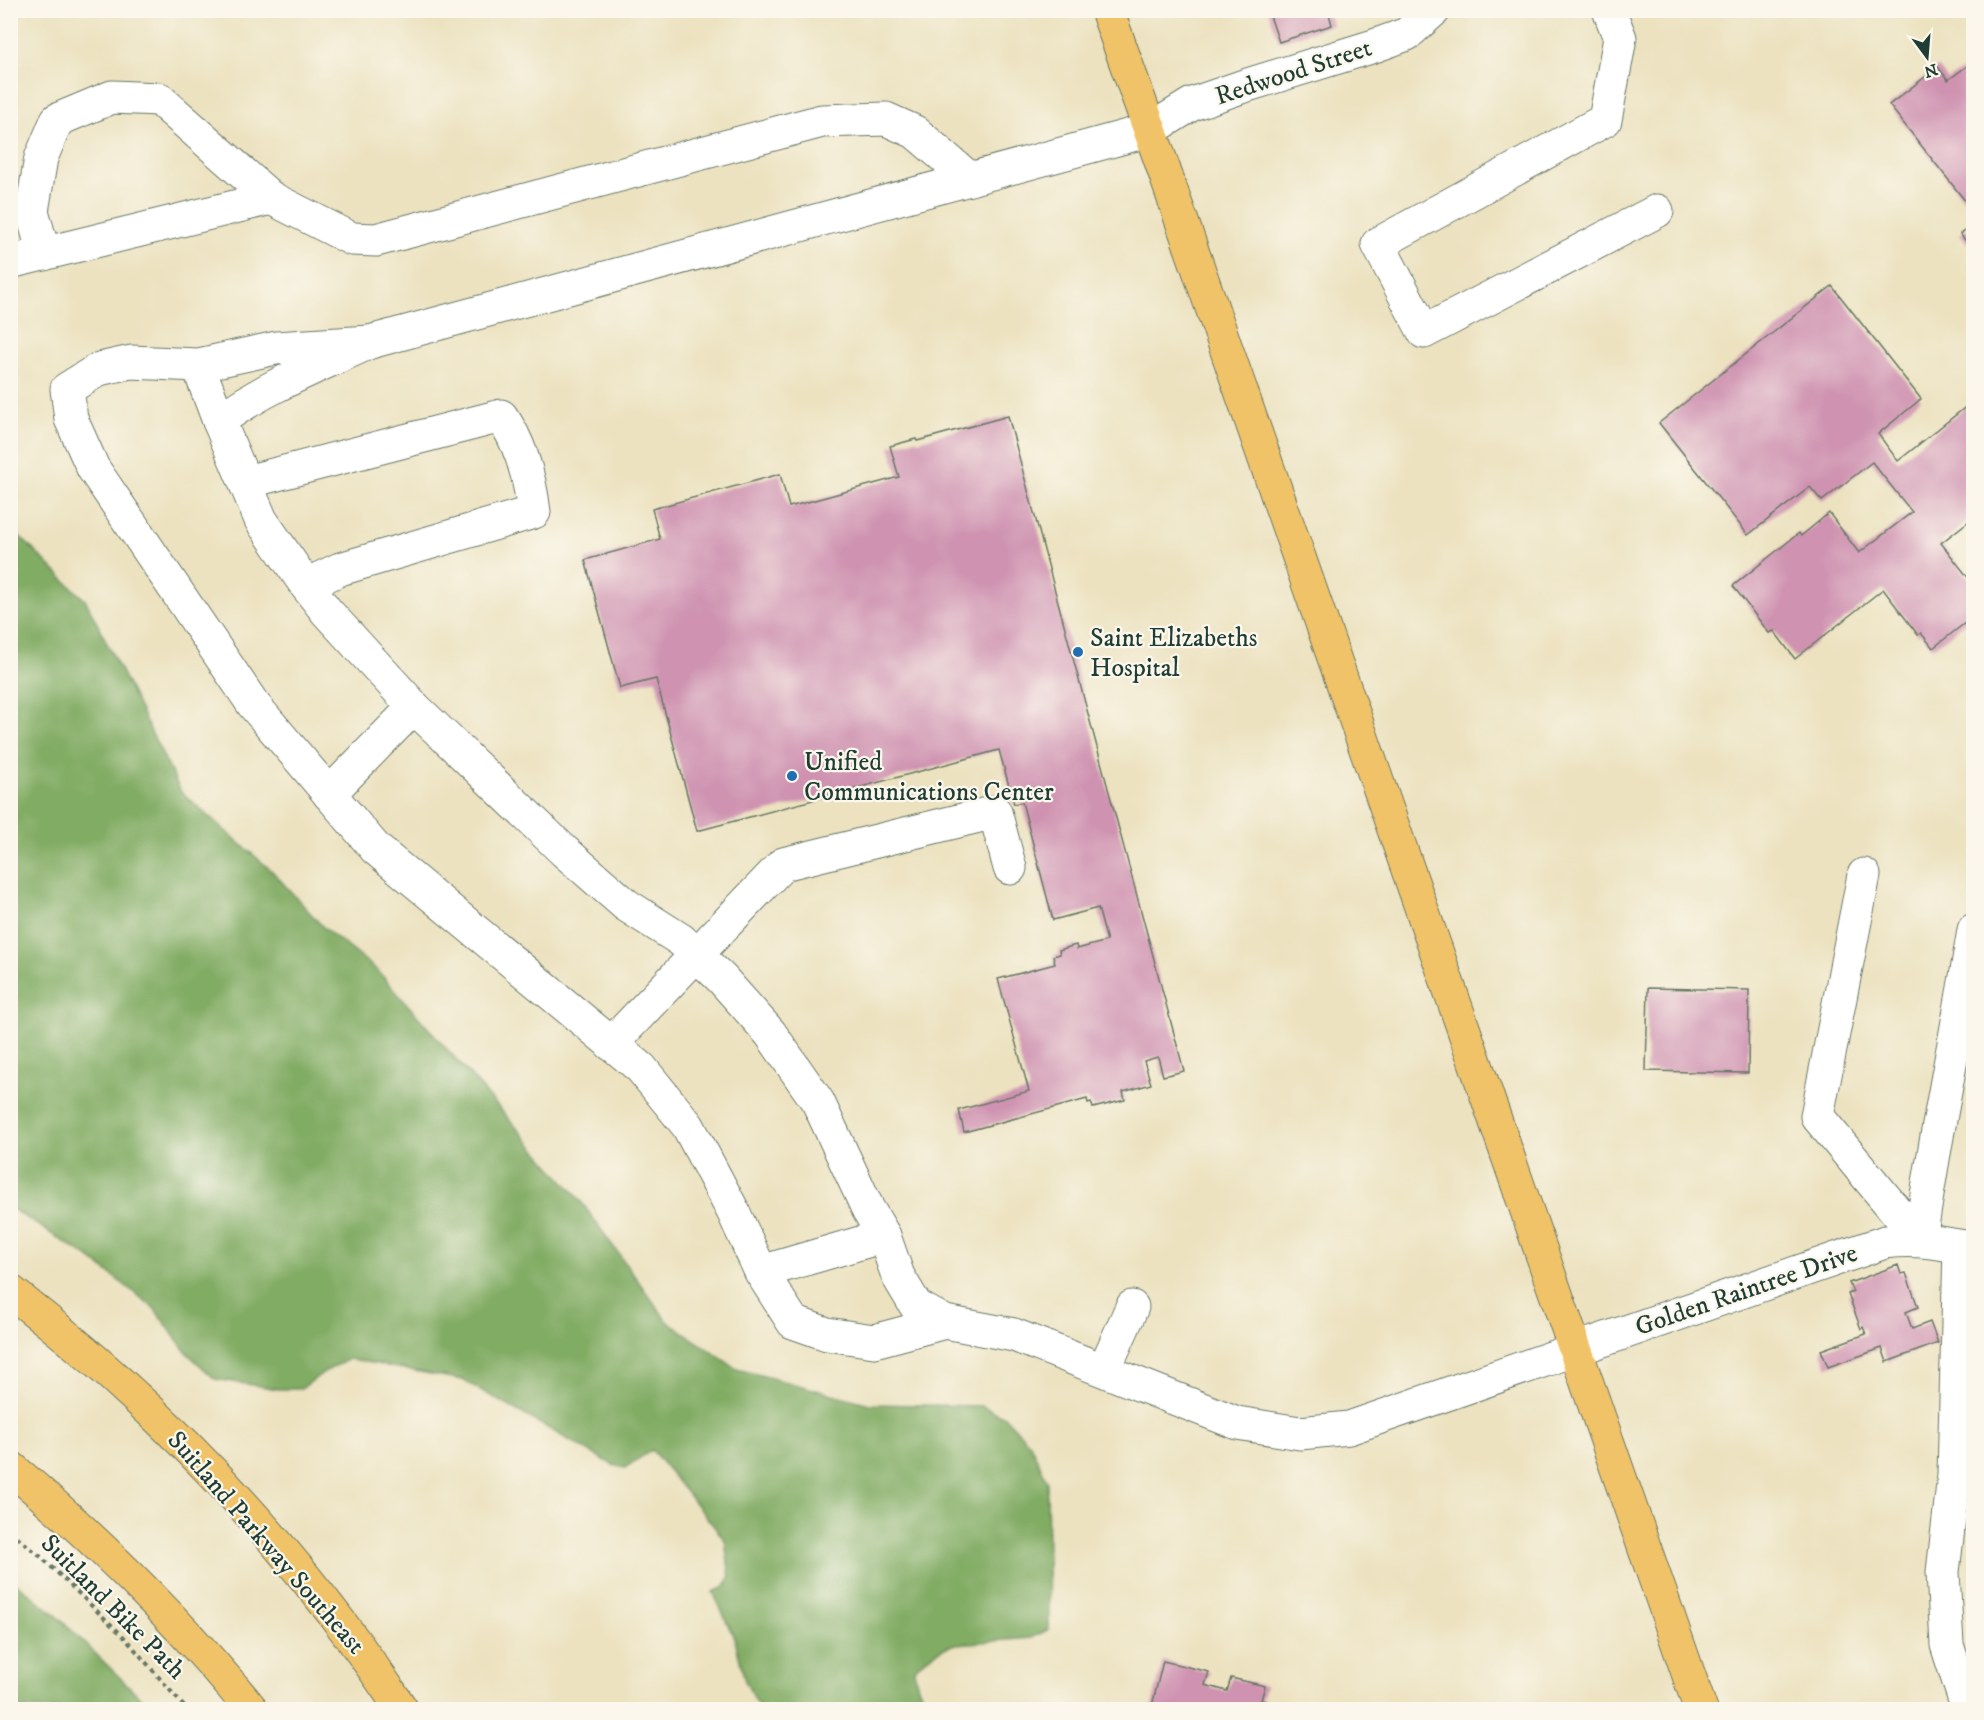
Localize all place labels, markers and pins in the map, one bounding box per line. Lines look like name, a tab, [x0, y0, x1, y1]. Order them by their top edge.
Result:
place label: Saint Elizabeths Hospital	[1090, 622, 1258, 685]
marker: Saint Elizabeths Hospital	[1071, 645, 1085, 659]
place label: Unified Communications Center	[804, 746, 1054, 809]
marker: Unified Communications Center	[785, 769, 799, 783]

